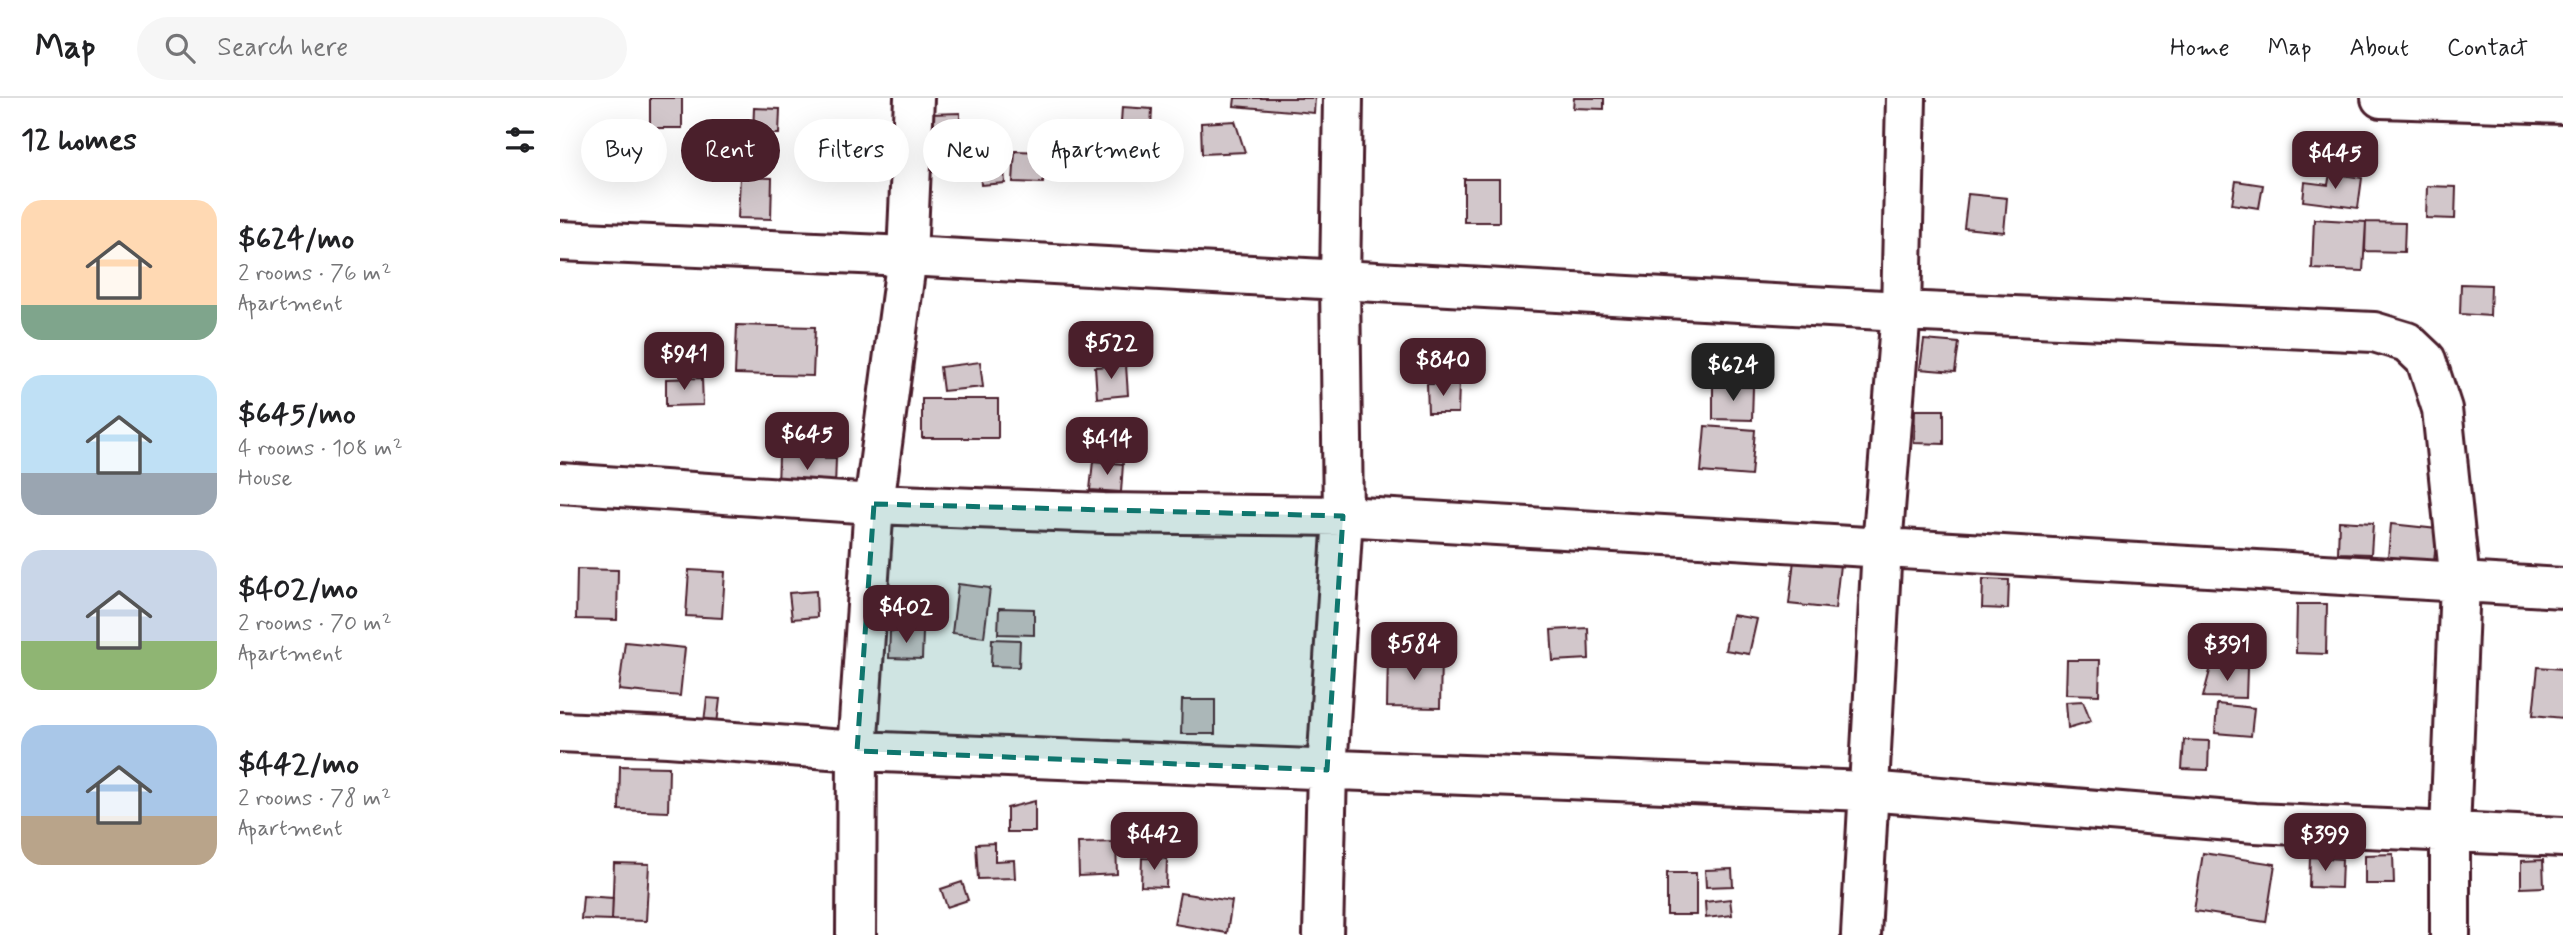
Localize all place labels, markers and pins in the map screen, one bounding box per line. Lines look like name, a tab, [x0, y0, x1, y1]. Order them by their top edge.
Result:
pin: $445	[2294, 132, 2376, 191]
pin: $522	[1070, 322, 1152, 381]
pin: $941	[643, 332, 725, 392]
pin: $840	[1402, 338, 1484, 398]
pin: $624	[1692, 344, 1774, 403]
pin: $645	[766, 412, 848, 472]
pin: $414	[1066, 418, 1148, 477]
pin: $402	[865, 586, 947, 645]
pin: $584	[1373, 622, 1455, 682]
pin: $391	[2186, 624, 2268, 683]
pin: $442	[1113, 812, 1195, 872]
pin: $399	[2284, 814, 2366, 873]

